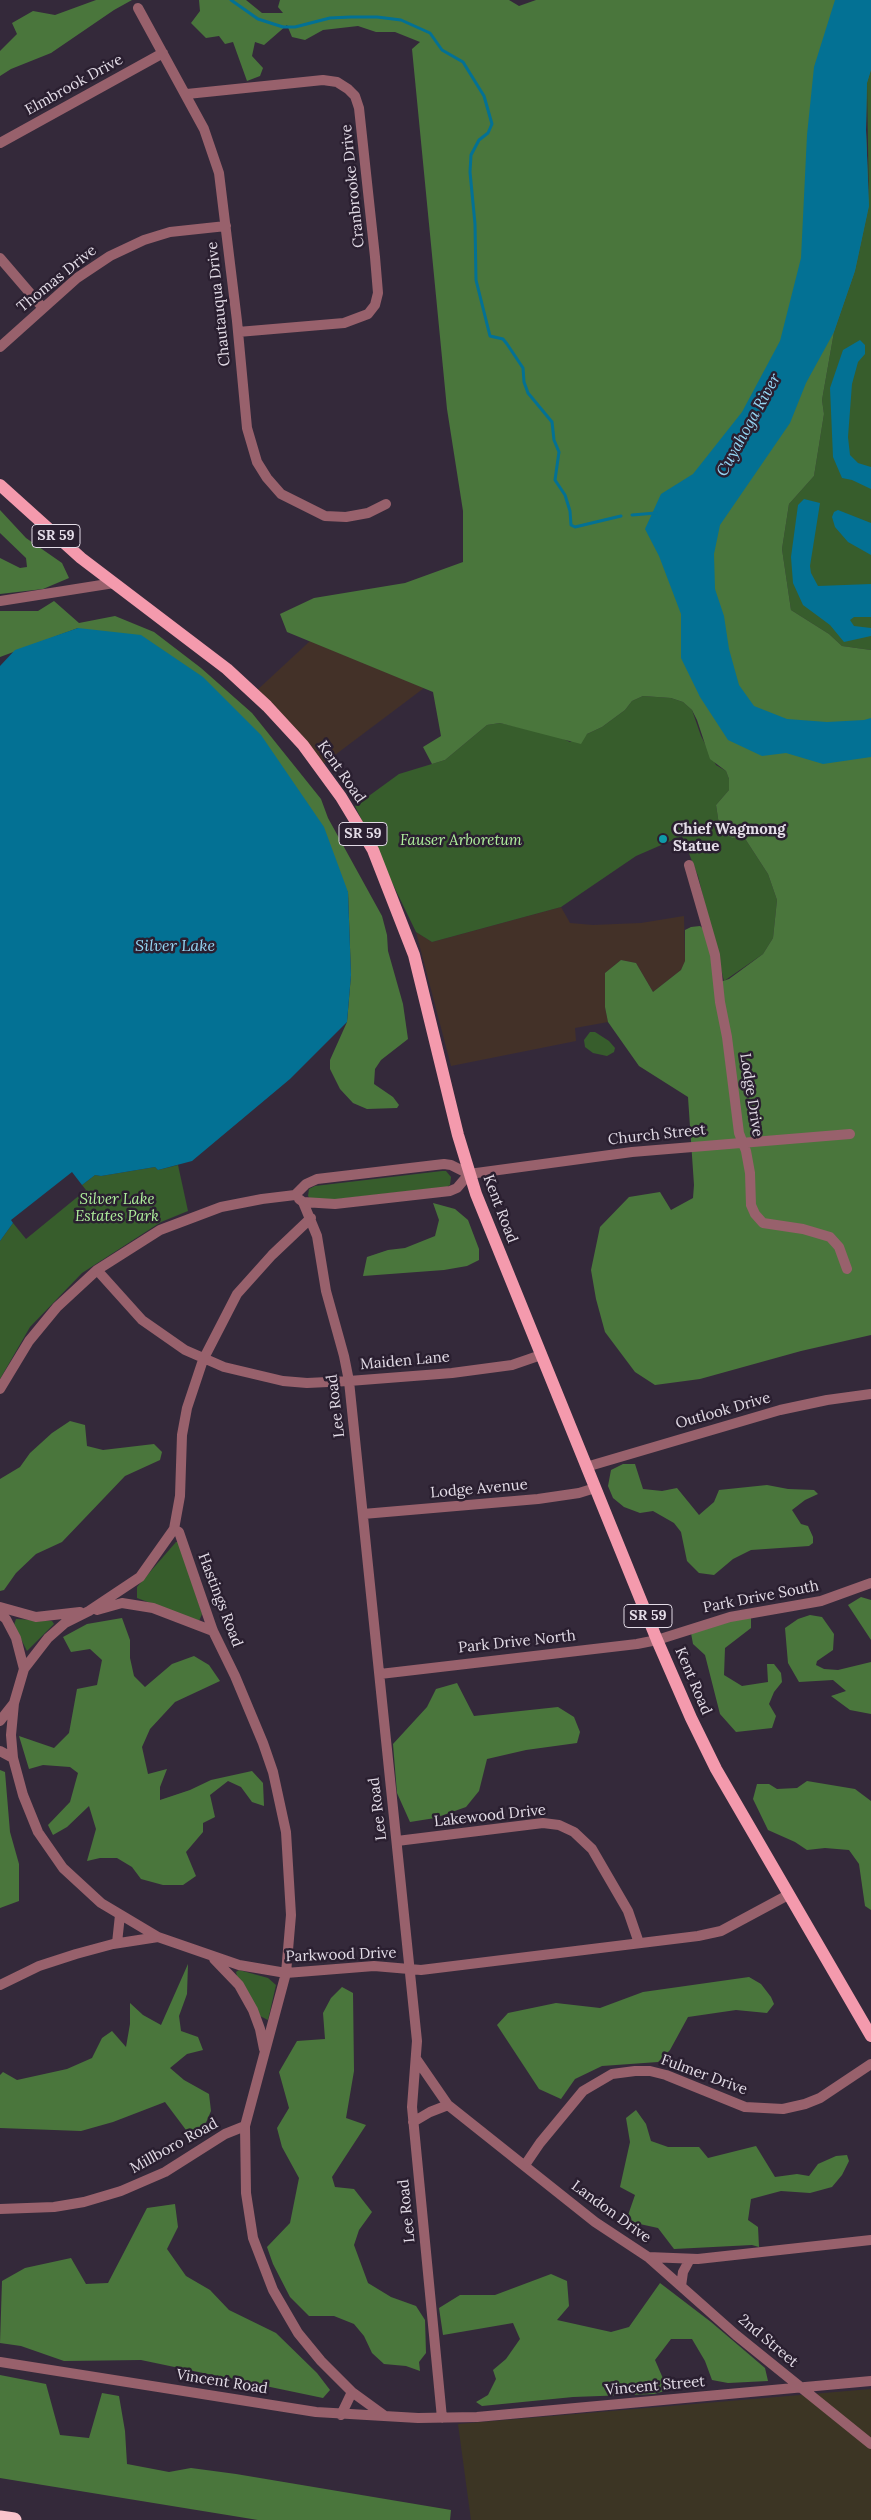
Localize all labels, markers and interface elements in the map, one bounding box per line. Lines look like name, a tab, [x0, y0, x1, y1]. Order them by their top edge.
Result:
street label: Elmbrook Drive	[22, 51, 126, 119]
street label: Cranbrooke Drive	[338, 123, 368, 249]
street label: Chautauqua Drive	[204, 241, 234, 367]
street label: Thomas Drive	[14, 242, 100, 316]
water label: Cuyahoga River	[713, 370, 785, 480]
road number: SR 59	[32, 524, 80, 548]
street label: Kent Road	[313, 737, 369, 807]
place label: Chief Wagmong Statue	[673, 821, 786, 856]
road number: SR 59	[339, 822, 387, 846]
park label: Fauser Arboretum	[400, 832, 522, 850]
marker: Chief Wagmong Statue	[657, 833, 669, 845]
water label: Silver Lake	[135, 936, 215, 956]
street label: Lodge Drive	[736, 1052, 766, 1138]
street label: Church Street	[607, 1121, 707, 1149]
street label: Kent Road	[479, 1172, 521, 1246]
park label: Silver Lake Estates Park	[75, 1191, 159, 1226]
street label: Maiden Lane	[359, 1348, 451, 1374]
street label: Lee Road	[323, 1373, 349, 1439]
street label: Outlook Drive	[674, 1389, 772, 1433]
street label: Lodge Avenue	[430, 1476, 528, 1502]
street label: Hastings Road	[194, 1550, 246, 1650]
street label: Park Drive South	[702, 1577, 820, 1617]
road number: SR 59	[624, 1604, 672, 1628]
street label: Park Drive North	[457, 1627, 577, 1657]
street label: Kent Road	[671, 1644, 715, 1718]
street label: Lee Road	[365, 1776, 391, 1842]
street label: Lakewood Drive	[433, 1801, 547, 1831]
street label: Parkwood Drive	[285, 1944, 397, 1966]
street label: Fulmer Drive	[658, 2051, 750, 2099]
street label: Millboro Road	[127, 2114, 221, 2178]
street label: Landon Drive	[568, 2177, 654, 2247]
street label: Lee Road	[395, 2178, 419, 2244]
street label: 2nd Street	[734, 2311, 802, 2371]
street label: Vincent Road	[175, 2366, 269, 2398]
street label: Vincent Street	[604, 2373, 706, 2399]

